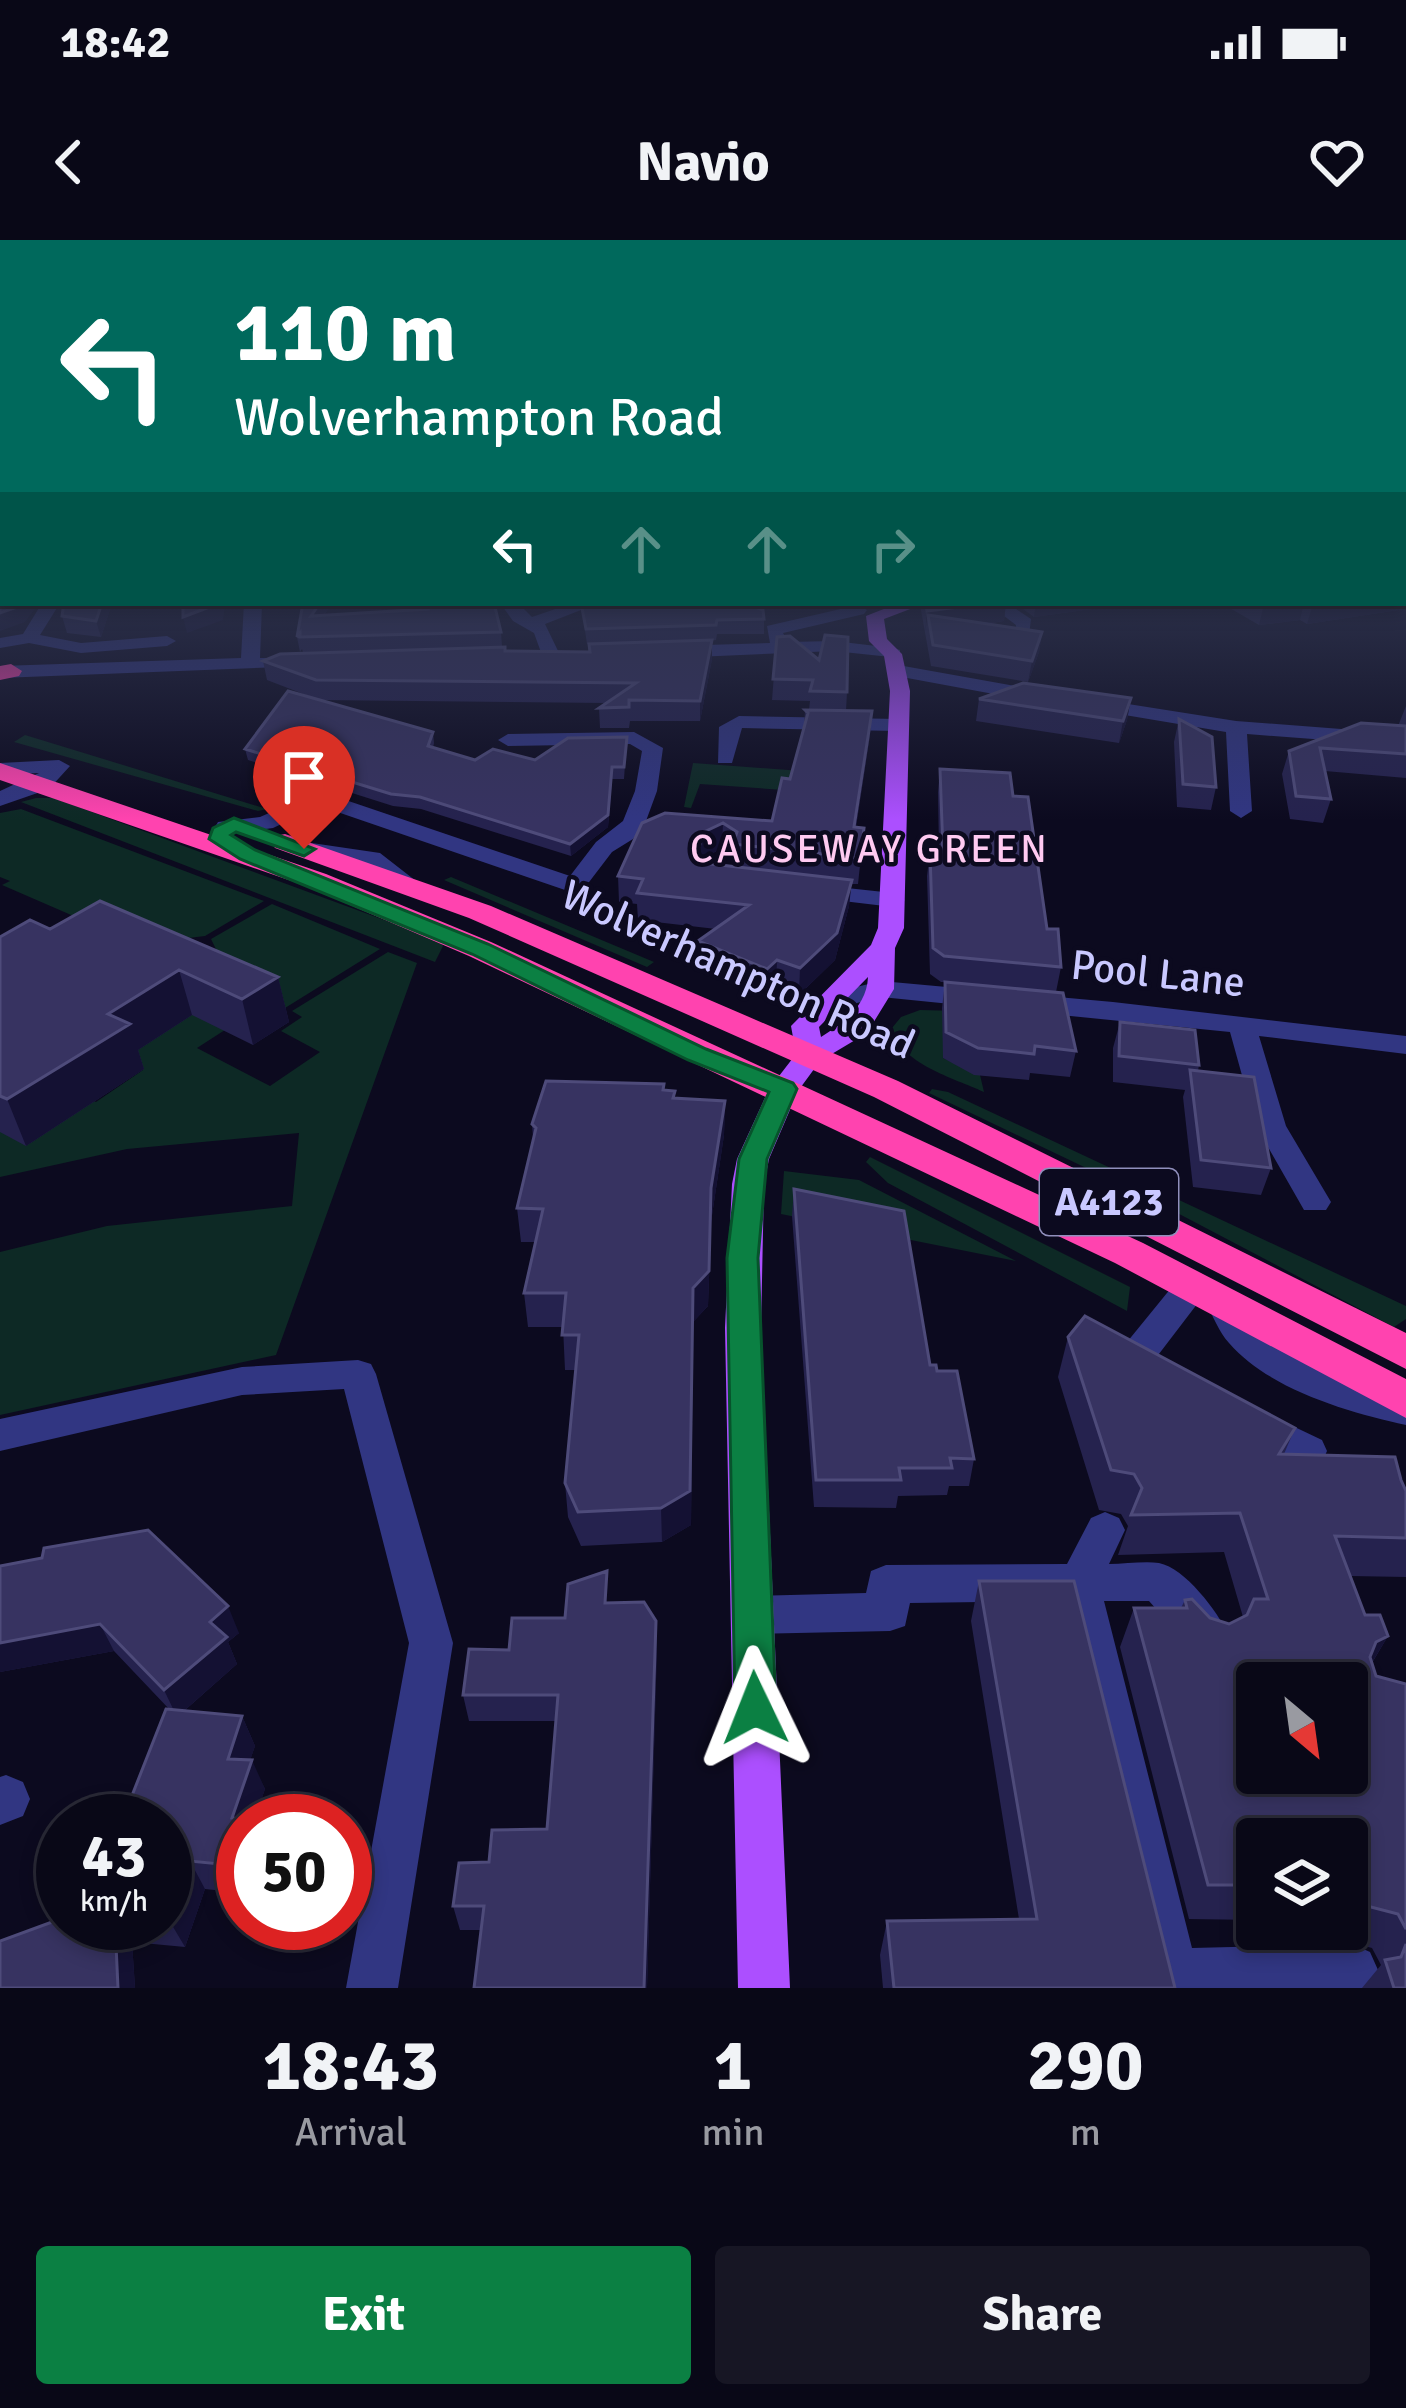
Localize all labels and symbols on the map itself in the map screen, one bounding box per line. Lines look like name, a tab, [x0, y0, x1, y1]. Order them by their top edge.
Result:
pin	[253, 726, 355, 849]
district label: CAUSEWAY GREEN	[690, 825, 1050, 873]
street label: Wolverhampton Road	[554, 869, 922, 1071]
street label: Pool Lane	[1068, 940, 1248, 1008]
road number: A4123	[1040, 1169, 1178, 1235]
position arrow	[692, 1645, 818, 1771]
north arrow	[1236, 1662, 1368, 1794]
speed limit sign: 50	[216, 1794, 372, 1950]

